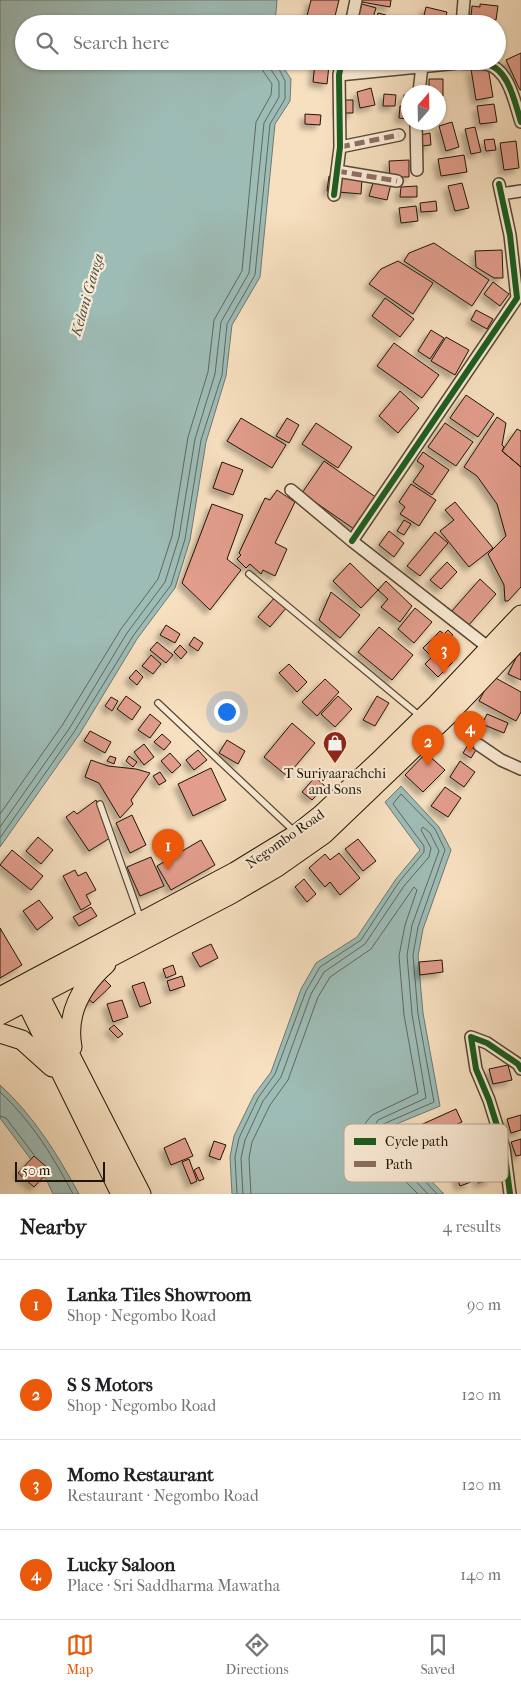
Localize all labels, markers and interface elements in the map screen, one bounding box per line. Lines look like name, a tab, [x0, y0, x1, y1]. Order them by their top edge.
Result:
search box	[15, 15, 506, 70]
icon: search	[33, 29, 61, 57]
text: Search here	[73, 32, 169, 54]
north arrow	[401, 85, 446, 130]
water label: Kelani Ganga	[66, 251, 107, 339]
pin: 3	[428, 633, 460, 674]
your location	[214, 699, 240, 725]
pin: 4	[454, 711, 486, 752]
pin: 2	[412, 725, 444, 766]
shop icon: T Suriyaarachchi and Sons	[322, 730, 348, 764]
place label: T Suriyaarachchi and Sons	[284, 765, 386, 798]
street label: Negombo Road	[242, 805, 328, 872]
pin: 1	[152, 829, 184, 870]
legend	[344, 1124, 508, 1182]
text: Cycle path	[385, 1133, 449, 1150]
text: Path	[385, 1156, 413, 1173]
scale bar	[15, 1159, 105, 1182]
text: 50 m	[22, 1162, 50, 1179]
text: Nearby	[20, 1215, 86, 1239]
text: 4 results	[443, 1217, 501, 1236]
text: Lanka Tiles Showroom	[67, 1284, 251, 1306]
text: 1	[33, 1295, 39, 1314]
text: 90 m	[467, 1295, 501, 1314]
text: Shop · Negombo Road	[67, 1306, 216, 1325]
text: S S Motors	[67, 1374, 153, 1396]
text: 2	[32, 1385, 40, 1404]
text: 120 m	[462, 1385, 501, 1404]
text: Shop · Negombo Road	[67, 1396, 216, 1415]
text: Momo Restaurant	[67, 1464, 214, 1486]
text: 3	[33, 1475, 39, 1494]
text: 120 m	[462, 1475, 501, 1494]
text: Restaurant · Negombo Road	[67, 1486, 259, 1505]
text: Lucky Saloon	[67, 1554, 175, 1576]
text: 4	[31, 1565, 41, 1584]
text: 140 m	[460, 1565, 501, 1584]
text: Place · Sri Saddharma Mawatha	[67, 1576, 280, 1595]
tab: Map	[66, 1631, 94, 1678]
tab: Directions	[226, 1631, 289, 1678]
tab: Saved	[420, 1631, 455, 1678]

